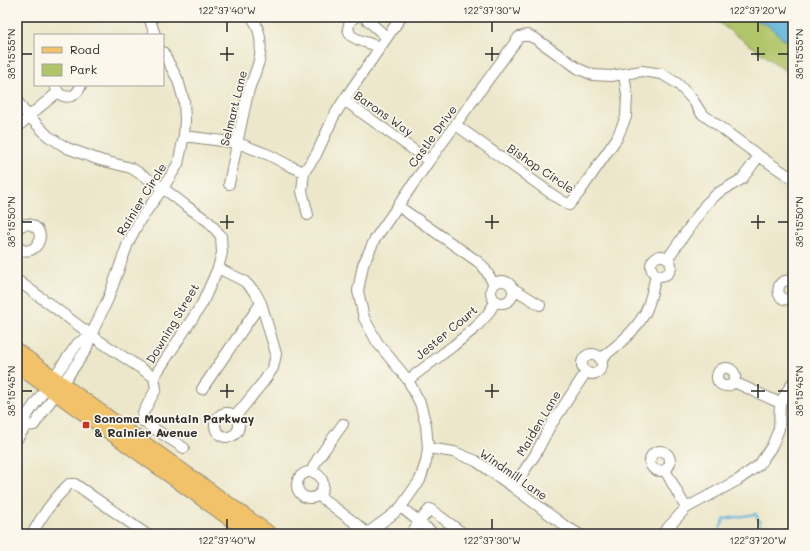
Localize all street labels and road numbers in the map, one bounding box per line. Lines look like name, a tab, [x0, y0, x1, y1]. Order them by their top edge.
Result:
street label: Selmart Lane	[216, 69, 250, 147]
street label: Barons Way	[351, 87, 417, 139]
street label: Castle Drive	[404, 102, 460, 170]
street label: Bishop Circle	[504, 140, 578, 196]
street label: Rainier Circle	[112, 160, 170, 238]
street label: Downing Street	[142, 280, 202, 366]
street label: Jester Court	[412, 301, 480, 363]
street label: Maiden Lane	[512, 387, 564, 459]
street label: Windmill Lane	[477, 445, 551, 503]

